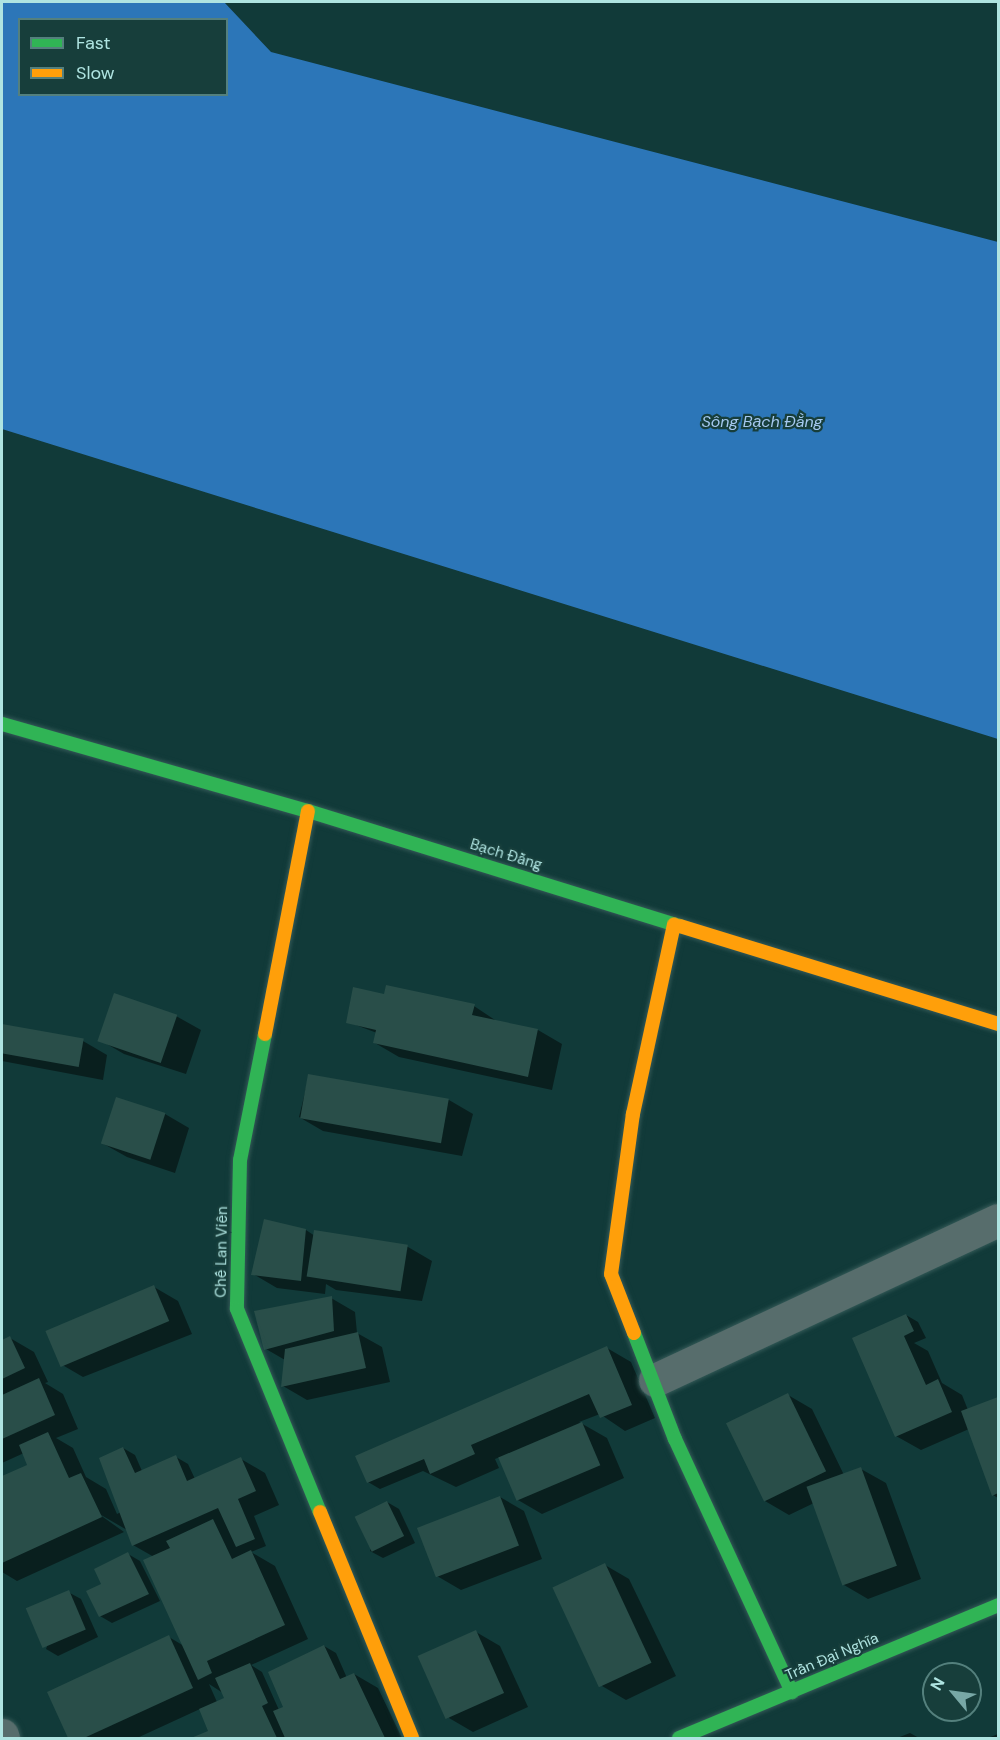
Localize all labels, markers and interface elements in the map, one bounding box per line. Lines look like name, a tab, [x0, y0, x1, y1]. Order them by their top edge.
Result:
legend	[18, 18, 228, 96]
text: Fast	[76, 31, 111, 55]
text: Slow	[76, 61, 115, 85]
water label: Sông Bạch Đằng	[701, 412, 823, 432]
street label: Bạch Đằng	[468, 836, 544, 874]
street label: Chế Lan Viên	[212, 1206, 232, 1298]
street label: Trần Đại Nghĩa	[783, 1629, 881, 1685]
north arrow	[922, 1662, 982, 1722]
text: N	[926, 1674, 950, 1694]

